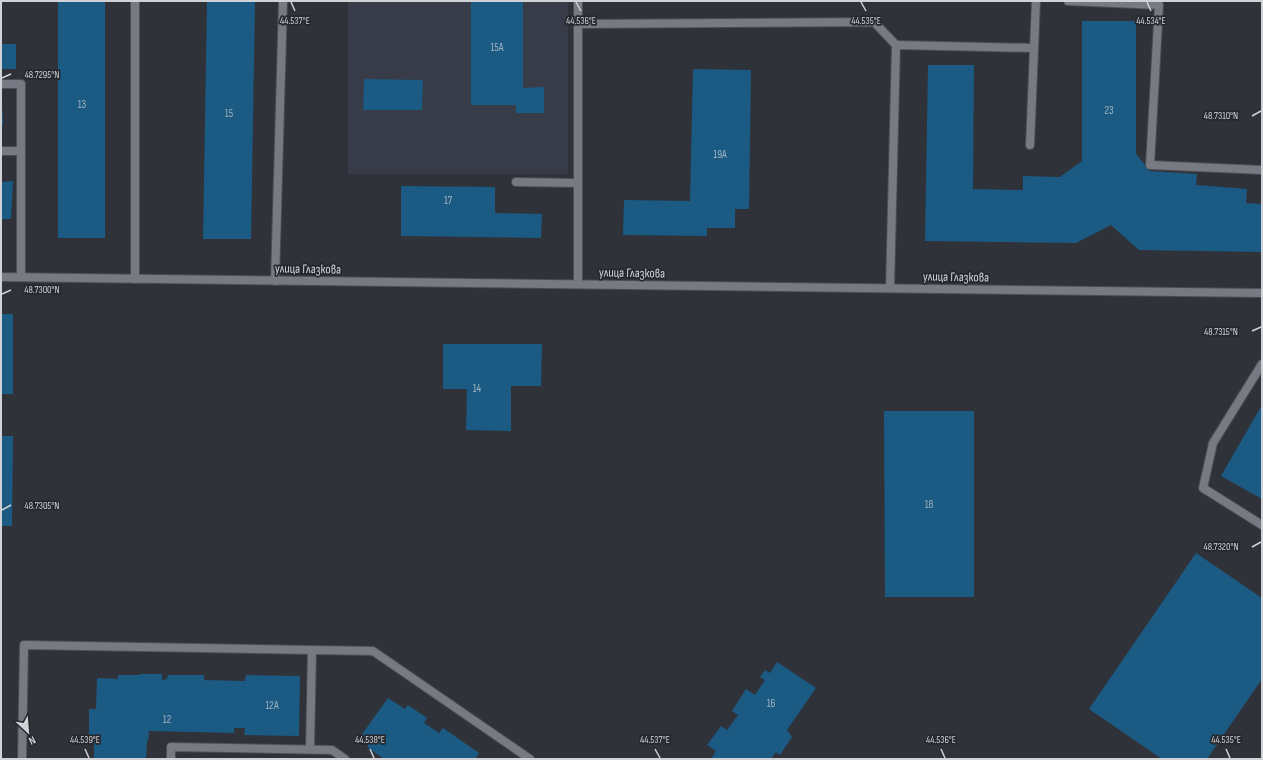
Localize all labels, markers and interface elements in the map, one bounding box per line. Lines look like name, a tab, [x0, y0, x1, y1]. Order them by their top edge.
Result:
text: 44.537°E	[280, 15, 310, 27]
text: 44.536°E	[566, 15, 596, 27]
text: 44.535°E	[851, 15, 881, 27]
text: 44.534°E	[1136, 15, 1166, 27]
house number: 15А	[491, 41, 504, 54]
text: 48.7295°N	[25, 69, 59, 81]
house number: 13	[78, 98, 87, 111]
house number: 23	[1104, 104, 1114, 117]
house number: 15	[225, 107, 233, 120]
text: 48.7310°N	[1204, 110, 1238, 122]
house number: 19А	[713, 148, 727, 161]
house number: 17	[444, 194, 453, 207]
street label: улица Глазкова	[275, 260, 341, 278]
street label: улица Глазкова	[599, 264, 665, 282]
street label: улица Глазкова	[923, 268, 989, 286]
text: 48.7300°N	[24, 284, 60, 296]
text: 48.7315°N	[1204, 326, 1238, 338]
house number: 14	[473, 382, 482, 395]
house number: 18	[925, 498, 934, 511]
text: 48.7305°N	[25, 500, 59, 512]
text: 48.7320°N	[1204, 541, 1239, 553]
house number: 16	[767, 697, 776, 710]
house number: 12А	[265, 699, 279, 712]
north arrow	[8, 712, 48, 752]
house number: 12	[163, 713, 172, 726]
text: N	[27, 733, 38, 748]
text: 44.539°E	[70, 734, 100, 746]
text: 44.538°E	[355, 734, 385, 746]
text: 44.537°E	[640, 734, 670, 746]
text: 44.536°E	[926, 734, 956, 746]
text: 44.535°E	[1211, 734, 1241, 746]

